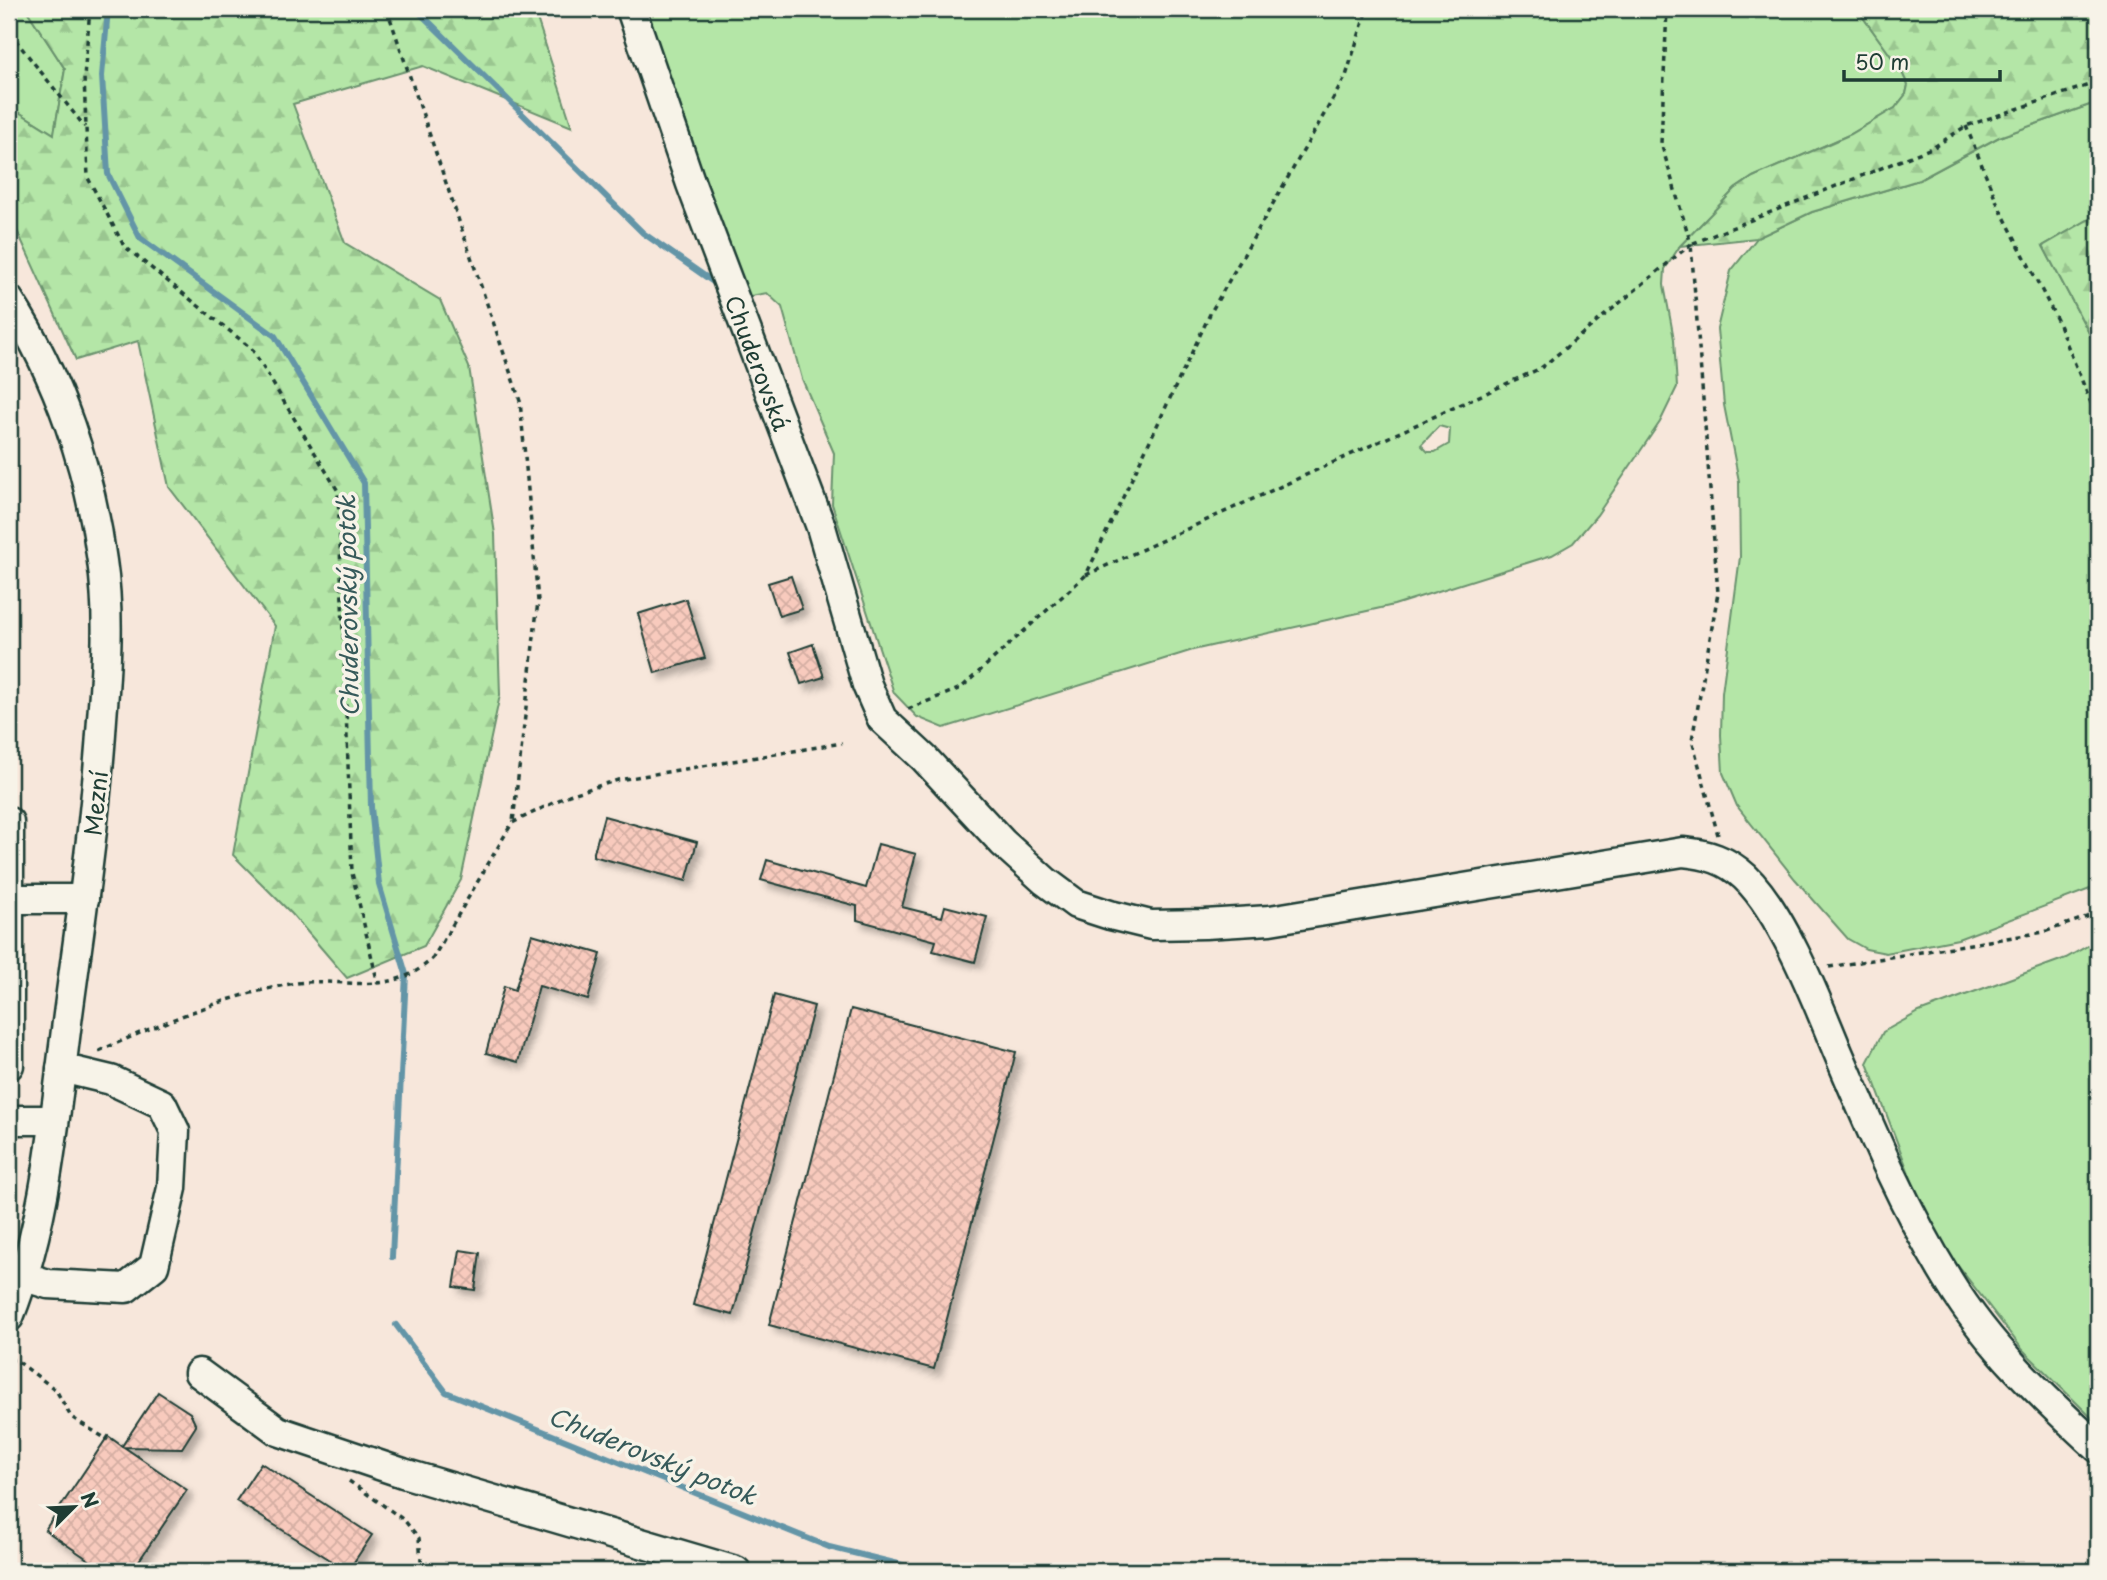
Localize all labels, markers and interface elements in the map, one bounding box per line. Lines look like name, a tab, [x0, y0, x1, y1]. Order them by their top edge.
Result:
scale bar	[1844, 38, 2000, 82]
text: 50 m	[1855, 45, 1909, 77]
street label: Chuderovská	[717, 290, 801, 436]
water label: Chuderovský potok	[327, 494, 367, 717]
street label: Mezní	[74, 768, 116, 837]
water label: Chuderovský potok	[543, 1397, 764, 1514]
north arrow	[38, 1472, 108, 1542]
text: N	[75, 1487, 106, 1512]

